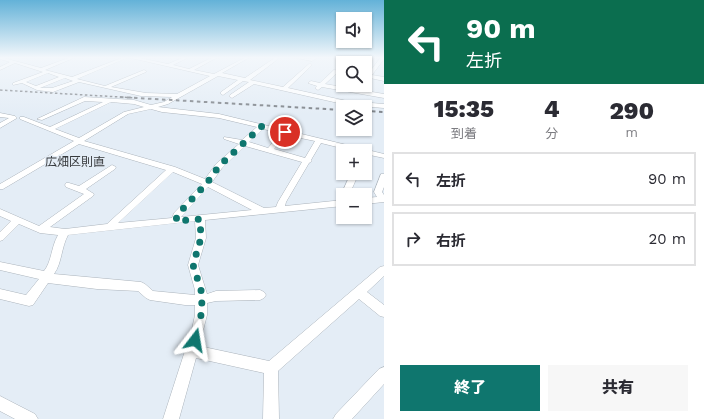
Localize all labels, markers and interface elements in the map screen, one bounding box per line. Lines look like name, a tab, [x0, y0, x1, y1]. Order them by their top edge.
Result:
map controls	[336, 12, 372, 224]
button: sound	[336, 12, 372, 48]
text: 90 m	[466, 12, 536, 45]
icon: left	[400, 16, 452, 68]
text: 左折	[466, 50, 502, 71]
button: search	[336, 56, 372, 92]
text: 15:35	[434, 95, 494, 123]
text: 4	[544, 95, 560, 123]
text: 290	[609, 97, 654, 125]
button: layers	[336, 100, 372, 136]
pin	[268, 115, 302, 149]
icon: arrive	[274, 121, 296, 143]
text: m	[626, 125, 638, 140]
text: 到着	[451, 126, 477, 141]
text: 分	[545, 126, 558, 141]
button: +	[336, 144, 372, 180]
district label: 広畑区則直	[45, 155, 105, 169]
icon: left	[402, 168, 424, 190]
text: 90 m	[648, 170, 686, 188]
text: 左折	[436, 172, 466, 190]
button: −	[336, 188, 372, 224]
icon: right	[402, 228, 424, 250]
text: 20 m	[649, 230, 686, 248]
text: 右折	[436, 232, 466, 250]
position arrow	[174, 319, 216, 361]
button: 終了	[400, 365, 540, 411]
button: 共有	[548, 365, 688, 411]

